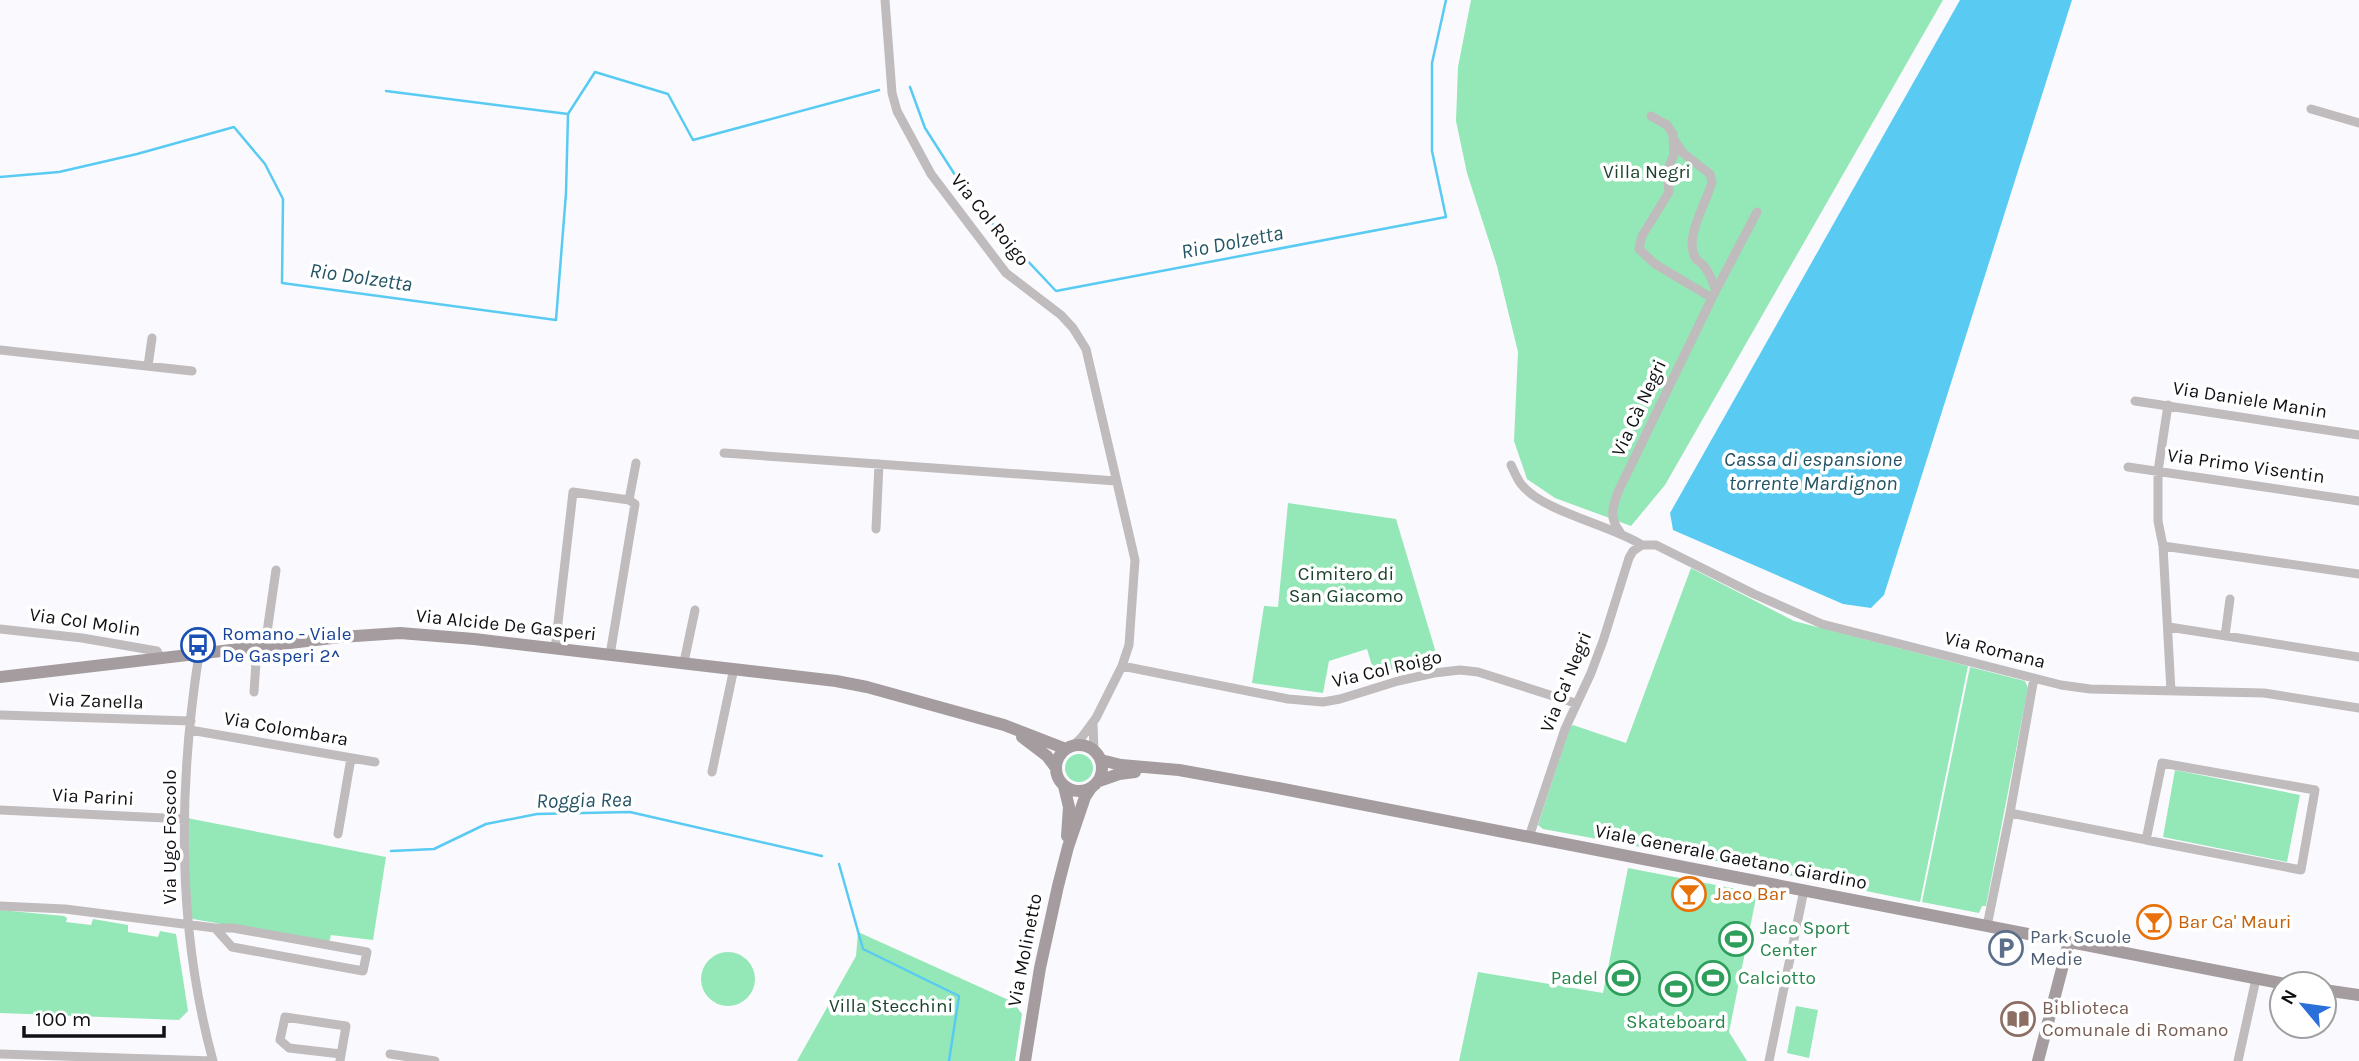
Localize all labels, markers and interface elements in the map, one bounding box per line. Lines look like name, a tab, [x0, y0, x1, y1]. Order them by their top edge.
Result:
park label: Villa Negri	[1603, 161, 1691, 183]
street label: Via Col Roigo	[946, 170, 1034, 270]
water label: Rio Dolzetta	[1179, 220, 1285, 264]
water label: Rio Dolzetta	[308, 258, 414, 296]
street label: Via Cà Negri	[1607, 356, 1671, 460]
street label: Via Daniele Manin	[2171, 377, 2329, 423]
street label: Via Primo Visentin	[2166, 444, 2326, 488]
water label: Cassa di espansione torrente Mardignon	[1724, 447, 1902, 495]
park label: Cimitero di San Giacomo	[1289, 563, 1403, 607]
street label: Via Col Molin	[28, 603, 142, 641]
street label: Via Alcide De Gasperi	[415, 605, 597, 645]
place label: Romano - Viale De Gasperi 2^	[222, 623, 352, 667]
bus stop icon: Romano - Viale De Gasperi 2^	[179, 626, 217, 664]
street label: Via Romana	[1942, 627, 2048, 673]
street label: Via Ca' Negri	[1536, 628, 1596, 736]
street label: Via Col Roigo	[1330, 646, 1444, 692]
street label: Via Zanella	[48, 688, 144, 714]
street label: Via Colombara	[222, 707, 350, 751]
street label: Via Ugo Foscolo	[159, 769, 181, 905]
street label: Via Parini	[51, 784, 135, 810]
water label: Roggia Rea	[536, 787, 632, 813]
street label: Viale Generale Gaetano Giardino	[1593, 820, 1869, 894]
bar icon: Jaco Bar	[1670, 875, 1708, 913]
place label: Jaco Bar	[1714, 883, 1786, 905]
street label: Via Molinetto	[1003, 892, 1047, 1008]
bar icon: Bar Ca' Mauri	[2135, 903, 2173, 941]
place label: Bar Ca' Mauri	[2178, 911, 2291, 933]
place label: Jaco Sport Center	[1760, 917, 1850, 961]
sports icon: Jaco Sport Center	[1717, 920, 1755, 958]
place label: Park Scuole Medie	[2030, 926, 2131, 970]
parking icon: Park Scuole Medie	[1987, 929, 2025, 967]
sports icon: Padel	[1604, 959, 1642, 997]
sports icon: Calciotto	[1694, 959, 1732, 997]
place label: Padel	[1551, 967, 1598, 989]
place label: Calciotto	[1738, 967, 1816, 989]
sports icon: Skateboard	[1657, 970, 1695, 1008]
north arrow	[2268, 970, 2338, 1040]
text: N	[2276, 986, 2302, 1009]
scale bar	[24, 995, 164, 1038]
park label: Villa Stecchini	[829, 995, 953, 1017]
place label: Biblioteca Comunale di Romano	[2042, 997, 2228, 1041]
library icon: Biblioteca Comunale di Romano	[1999, 1000, 2037, 1038]
text: 100 m	[35, 1007, 92, 1031]
place label: Skateboard	[1626, 1011, 1726, 1033]

